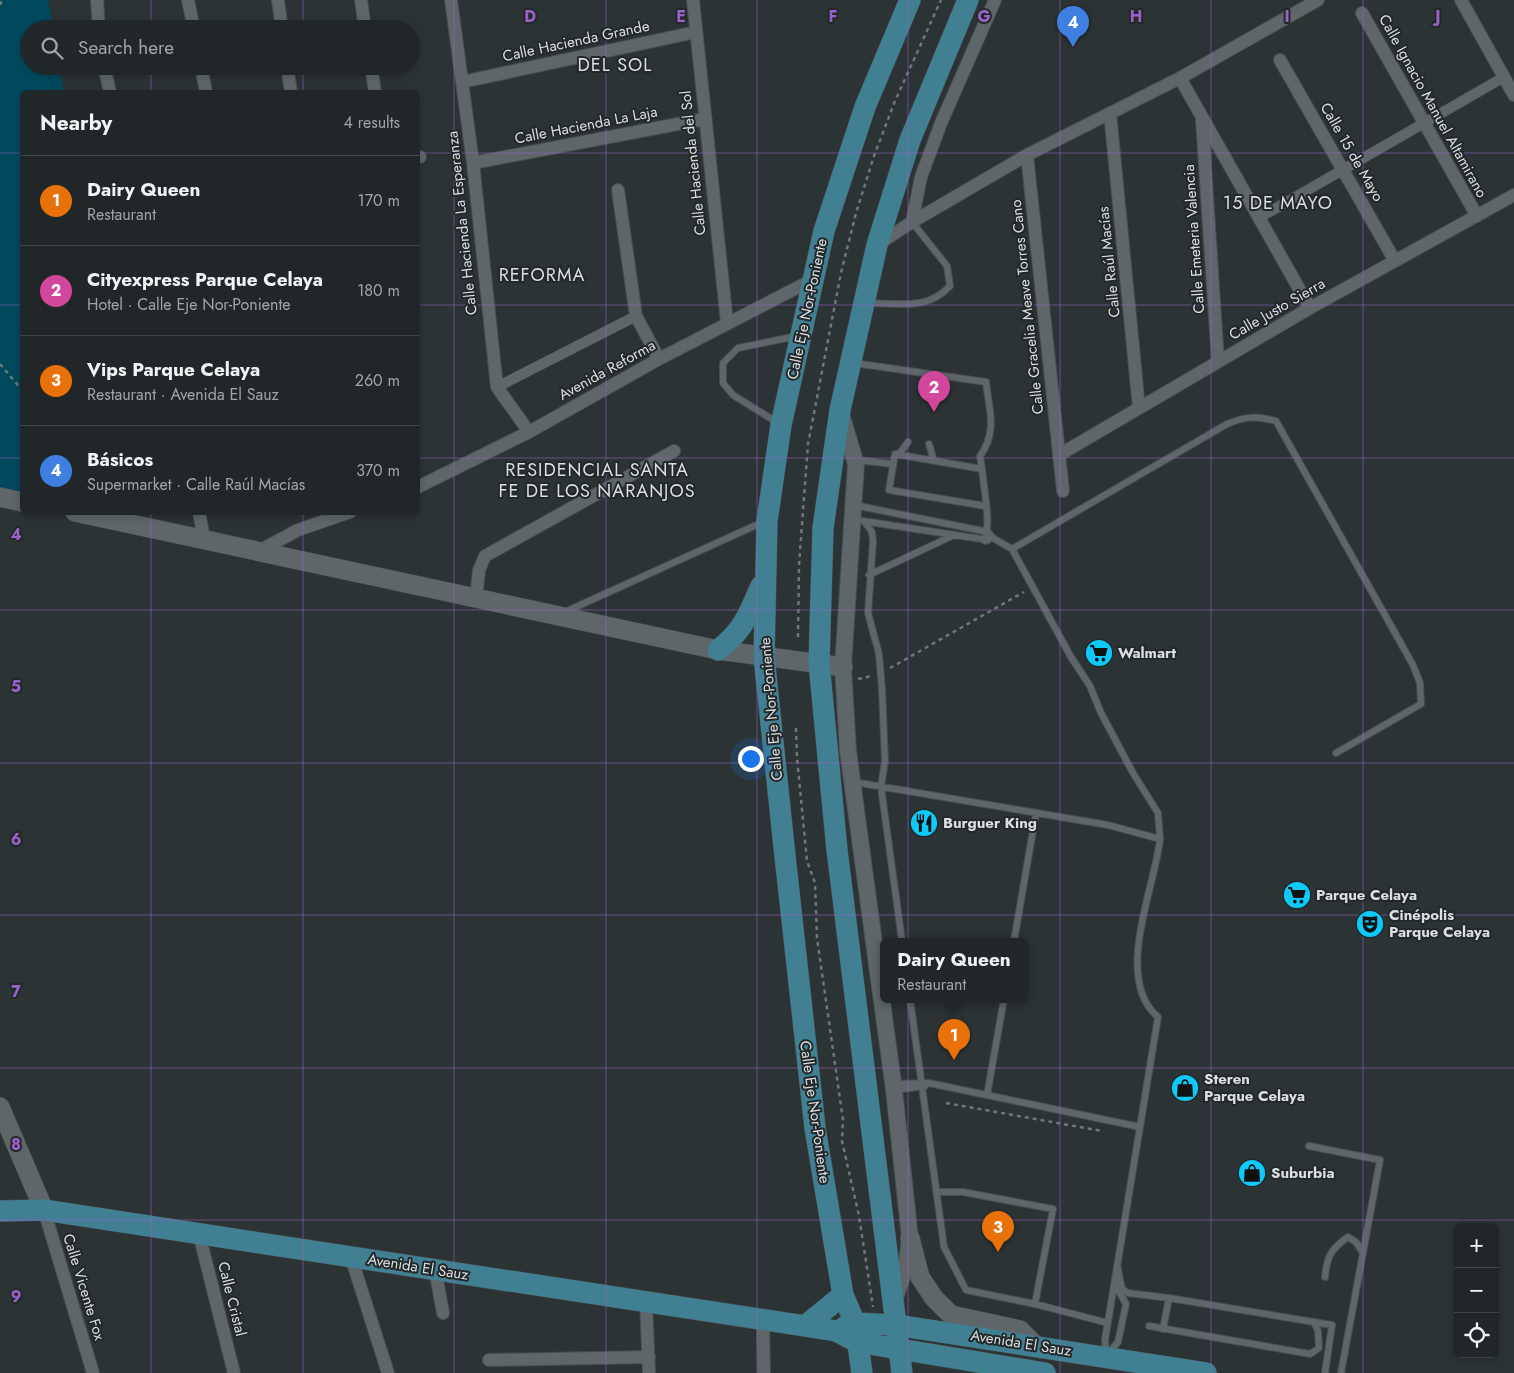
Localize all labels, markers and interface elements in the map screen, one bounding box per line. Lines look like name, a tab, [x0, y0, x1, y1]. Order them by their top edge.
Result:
text: D	[524, 5, 536, 28]
text: E	[676, 5, 686, 28]
text: F	[829, 5, 837, 28]
text: G	[977, 5, 991, 28]
text: H	[1130, 5, 1142, 28]
text: I	[1284, 5, 1290, 28]
text: J	[1432, 5, 1441, 28]
pin: 4	[1057, 6, 1089, 47]
street label: Calle Ignacio Manuel Altamirano	[1373, 10, 1493, 202]
street label: Calle Hacienda Grande	[501, 15, 652, 67]
search box	[20, 20, 420, 75]
icon: search	[38, 34, 66, 62]
text: Search here	[78, 34, 174, 61]
district label: DEL SOL	[578, 52, 652, 78]
street label: Calle Hacienda del Sol	[674, 89, 712, 237]
street label: Calle 15 de Mayo	[1315, 98, 1389, 206]
street label: Calle Hacienda La Laja	[513, 100, 659, 150]
text: Nearby	[40, 108, 112, 138]
text: 4 results	[344, 111, 400, 134]
street label: Calle Hacienda La Esperanza	[441, 130, 483, 316]
street label: Calle Emeteria Valencia	[1178, 164, 1210, 314]
text: Dairy Queen	[87, 176, 200, 203]
text: 1	[52, 189, 60, 212]
text: 170 m	[358, 189, 400, 212]
district label: 15 DE MAYO	[1223, 190, 1333, 216]
street label: Calle Gracelia Meave Torres Cano	[1005, 199, 1049, 415]
text: Restaurant	[87, 203, 156, 226]
street label: Calle Raúl Macías	[1092, 205, 1126, 319]
street label: Calle Eje Nor-Poniente	[781, 236, 833, 382]
district label: REFORMA	[499, 262, 585, 288]
text: Cityexpress Parque Celaya	[87, 266, 323, 293]
street label: Calle Justo Sierra	[1225, 273, 1329, 345]
text: 2	[51, 279, 61, 302]
text: 180 m	[357, 279, 400, 302]
text: Hotel · Calle Eje Nor-Poniente	[87, 293, 291, 316]
street label: Avenida Reforma	[554, 334, 660, 406]
text: Vips Parque Celaya	[87, 356, 260, 383]
text: 3	[51, 369, 61, 392]
text: 260 m	[355, 369, 400, 392]
pin: 2	[918, 371, 950, 412]
text: Restaurant · Avenida El Sauz	[87, 383, 279, 406]
text: Básicos	[87, 446, 153, 473]
district label: RESIDENCIAL SANTA FE DE LOS NARANJOS	[498, 457, 696, 504]
text: 4	[50, 459, 62, 482]
text: 370 m	[356, 459, 400, 482]
text: Supermarket · Calle Raúl Macías	[87, 473, 305, 496]
text: 4	[10, 523, 22, 546]
street label: Calle Eje Nor-Poniente	[754, 636, 788, 781]
supermarket icon: Walmart	[1084, 638, 1114, 668]
place label: Walmart	[1118, 642, 1176, 664]
text: 5	[11, 675, 21, 698]
your location	[738, 746, 764, 772]
restaurant icon: Burguer King	[909, 808, 939, 838]
place label: Burguer King	[943, 812, 1037, 834]
text: 6	[11, 828, 21, 851]
supermarket icon: Parque Celaya	[1282, 880, 1312, 910]
place label: Parque Celaya	[1316, 884, 1417, 906]
place label: Cinépolis Parque Celaya	[1389, 904, 1490, 943]
theatre icon: Cinépolis Parque Celaya	[1355, 909, 1385, 939]
popup	[880, 938, 1028, 1003]
text: Dairy Queen	[897, 946, 1011, 973]
text: Restaurant	[897, 973, 966, 996]
text: 7	[11, 980, 21, 1003]
pin: 1	[938, 1019, 970, 1060]
street label: Calle Eje Nor-Poniente	[794, 1039, 836, 1185]
place label: Steren Parque Celaya	[1204, 1068, 1305, 1107]
shop icon: Steren Parque Celaya	[1170, 1073, 1200, 1103]
text: 8	[11, 1133, 21, 1156]
shop icon: Suburbia	[1237, 1158, 1267, 1188]
place label: Suburbia	[1271, 1162, 1335, 1184]
pin: 3	[982, 1211, 1014, 1252]
map controls	[1454, 1223, 1499, 1358]
button: +	[1454, 1223, 1499, 1268]
street label: Calle Vicente Fox	[57, 1231, 111, 1344]
street label: Avenida El Sauz	[366, 1248, 470, 1286]
street label: Calle Cristal	[212, 1259, 252, 1339]
button: −	[1454, 1268, 1499, 1313]
text: 9	[11, 1285, 21, 1308]
button: locate	[1454, 1313, 1499, 1358]
street label: Avenida El Sauz	[969, 1324, 1073, 1362]

